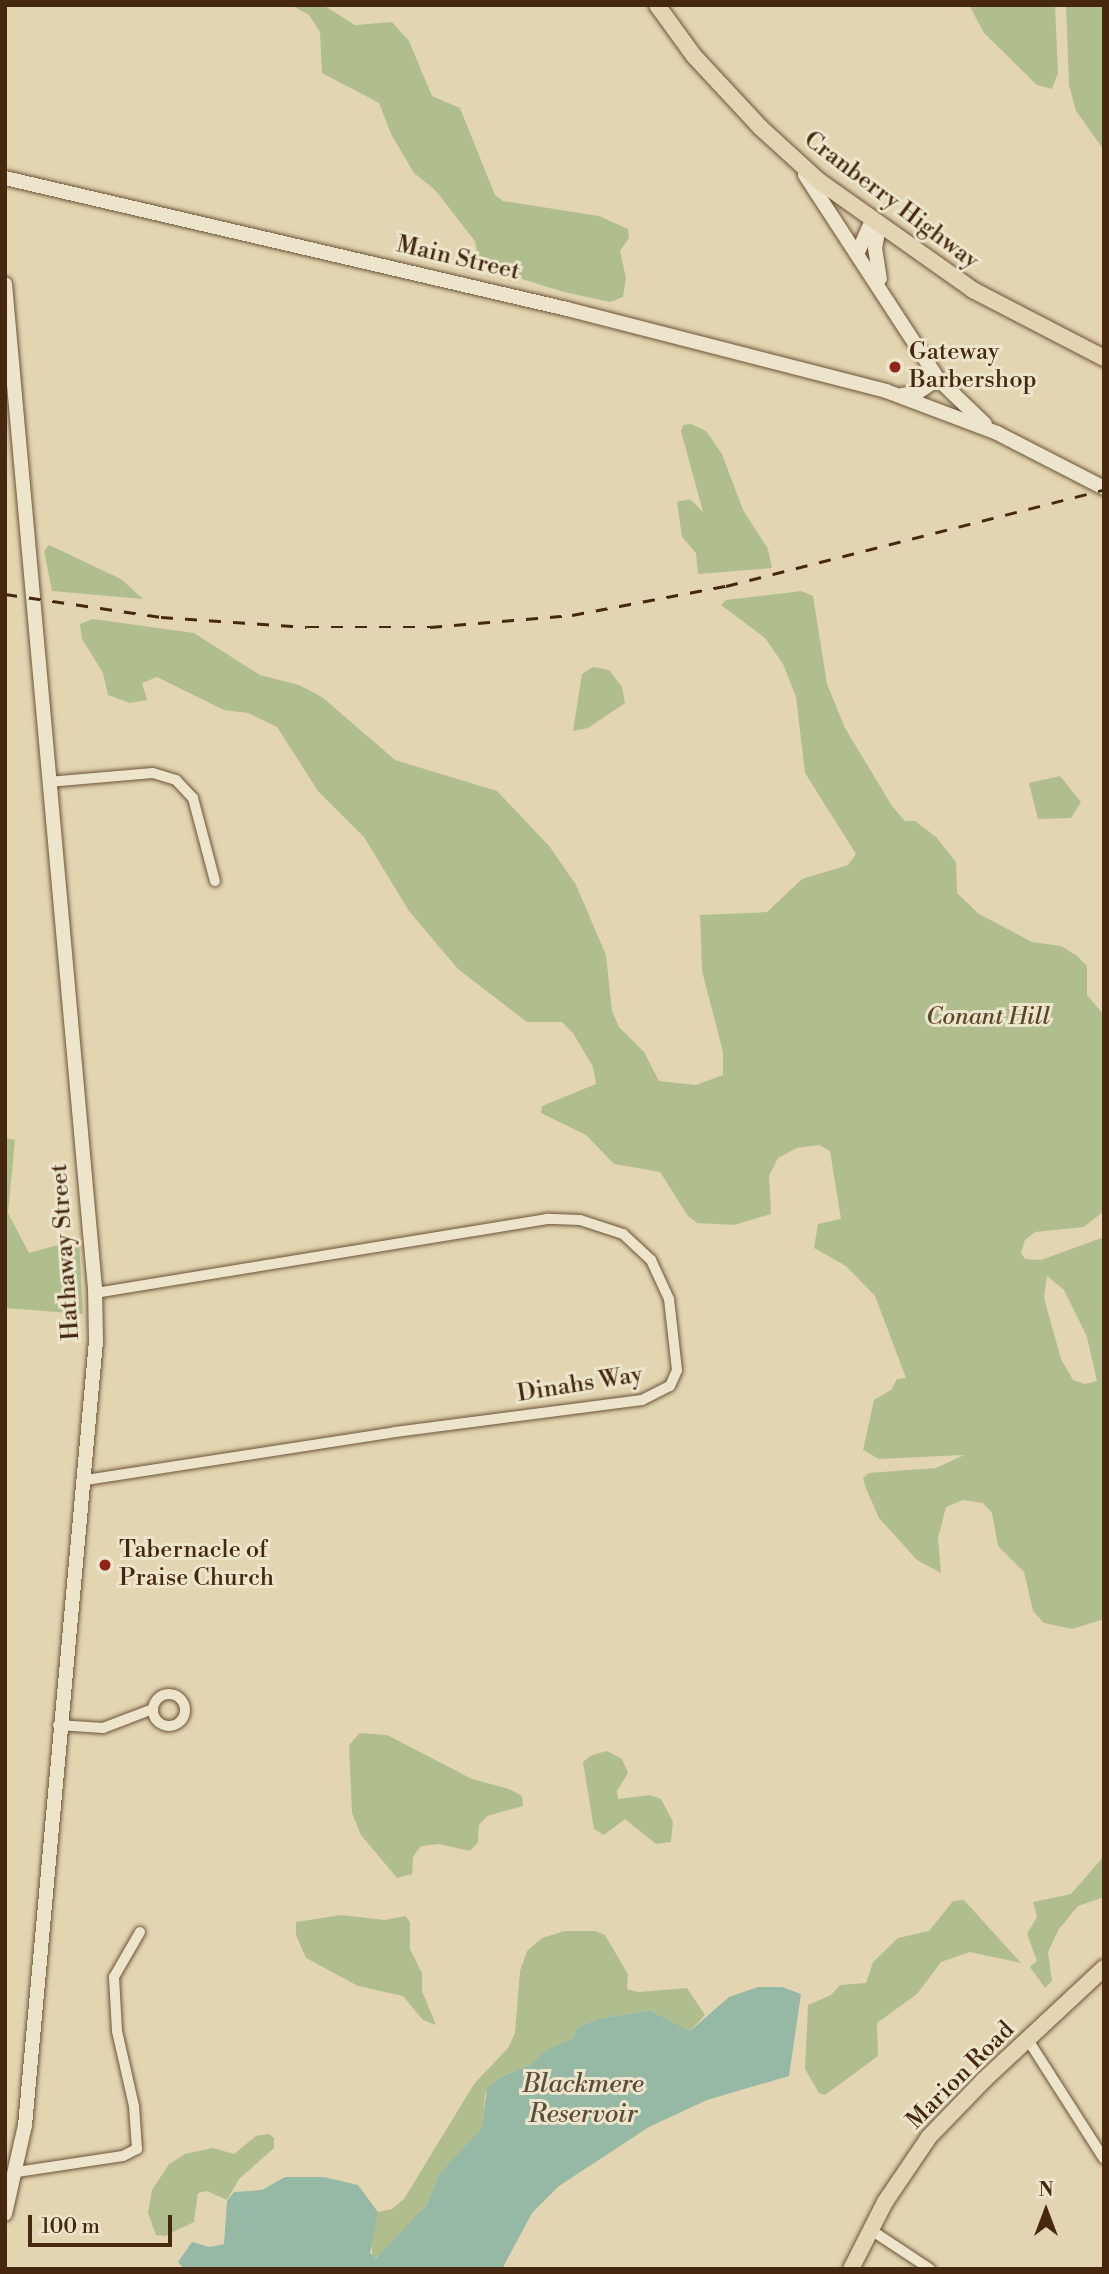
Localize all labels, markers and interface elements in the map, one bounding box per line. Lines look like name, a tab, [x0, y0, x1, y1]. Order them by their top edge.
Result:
street label: Cranberry Highway	[798, 126, 984, 276]
street label: Main Street	[394, 231, 522, 287]
place label: Gateway Barbershop	[909, 339, 1037, 395]
marker: Gateway Barbershop	[887, 359, 903, 375]
park label: Conant Hill	[926, 1004, 1050, 1032]
street label: Hathaway Street	[45, 1163, 87, 1341]
street label: Dinahs Way	[515, 1361, 645, 1409]
place label: Tabernacle of Praise Church	[119, 1537, 274, 1593]
marker: Tabernacle of Praise Church	[97, 1557, 113, 1573]
street label: Marion Road	[901, 2016, 1021, 2136]
water label: Blackmere Reservoir	[522, 2069, 644, 2130]
north arrow	[1011, 2176, 1081, 2246]
text: N	[1038, 2178, 1054, 2202]
scale bar	[32, 2200, 175, 2244]
text: 100 m	[41, 2214, 100, 2240]

